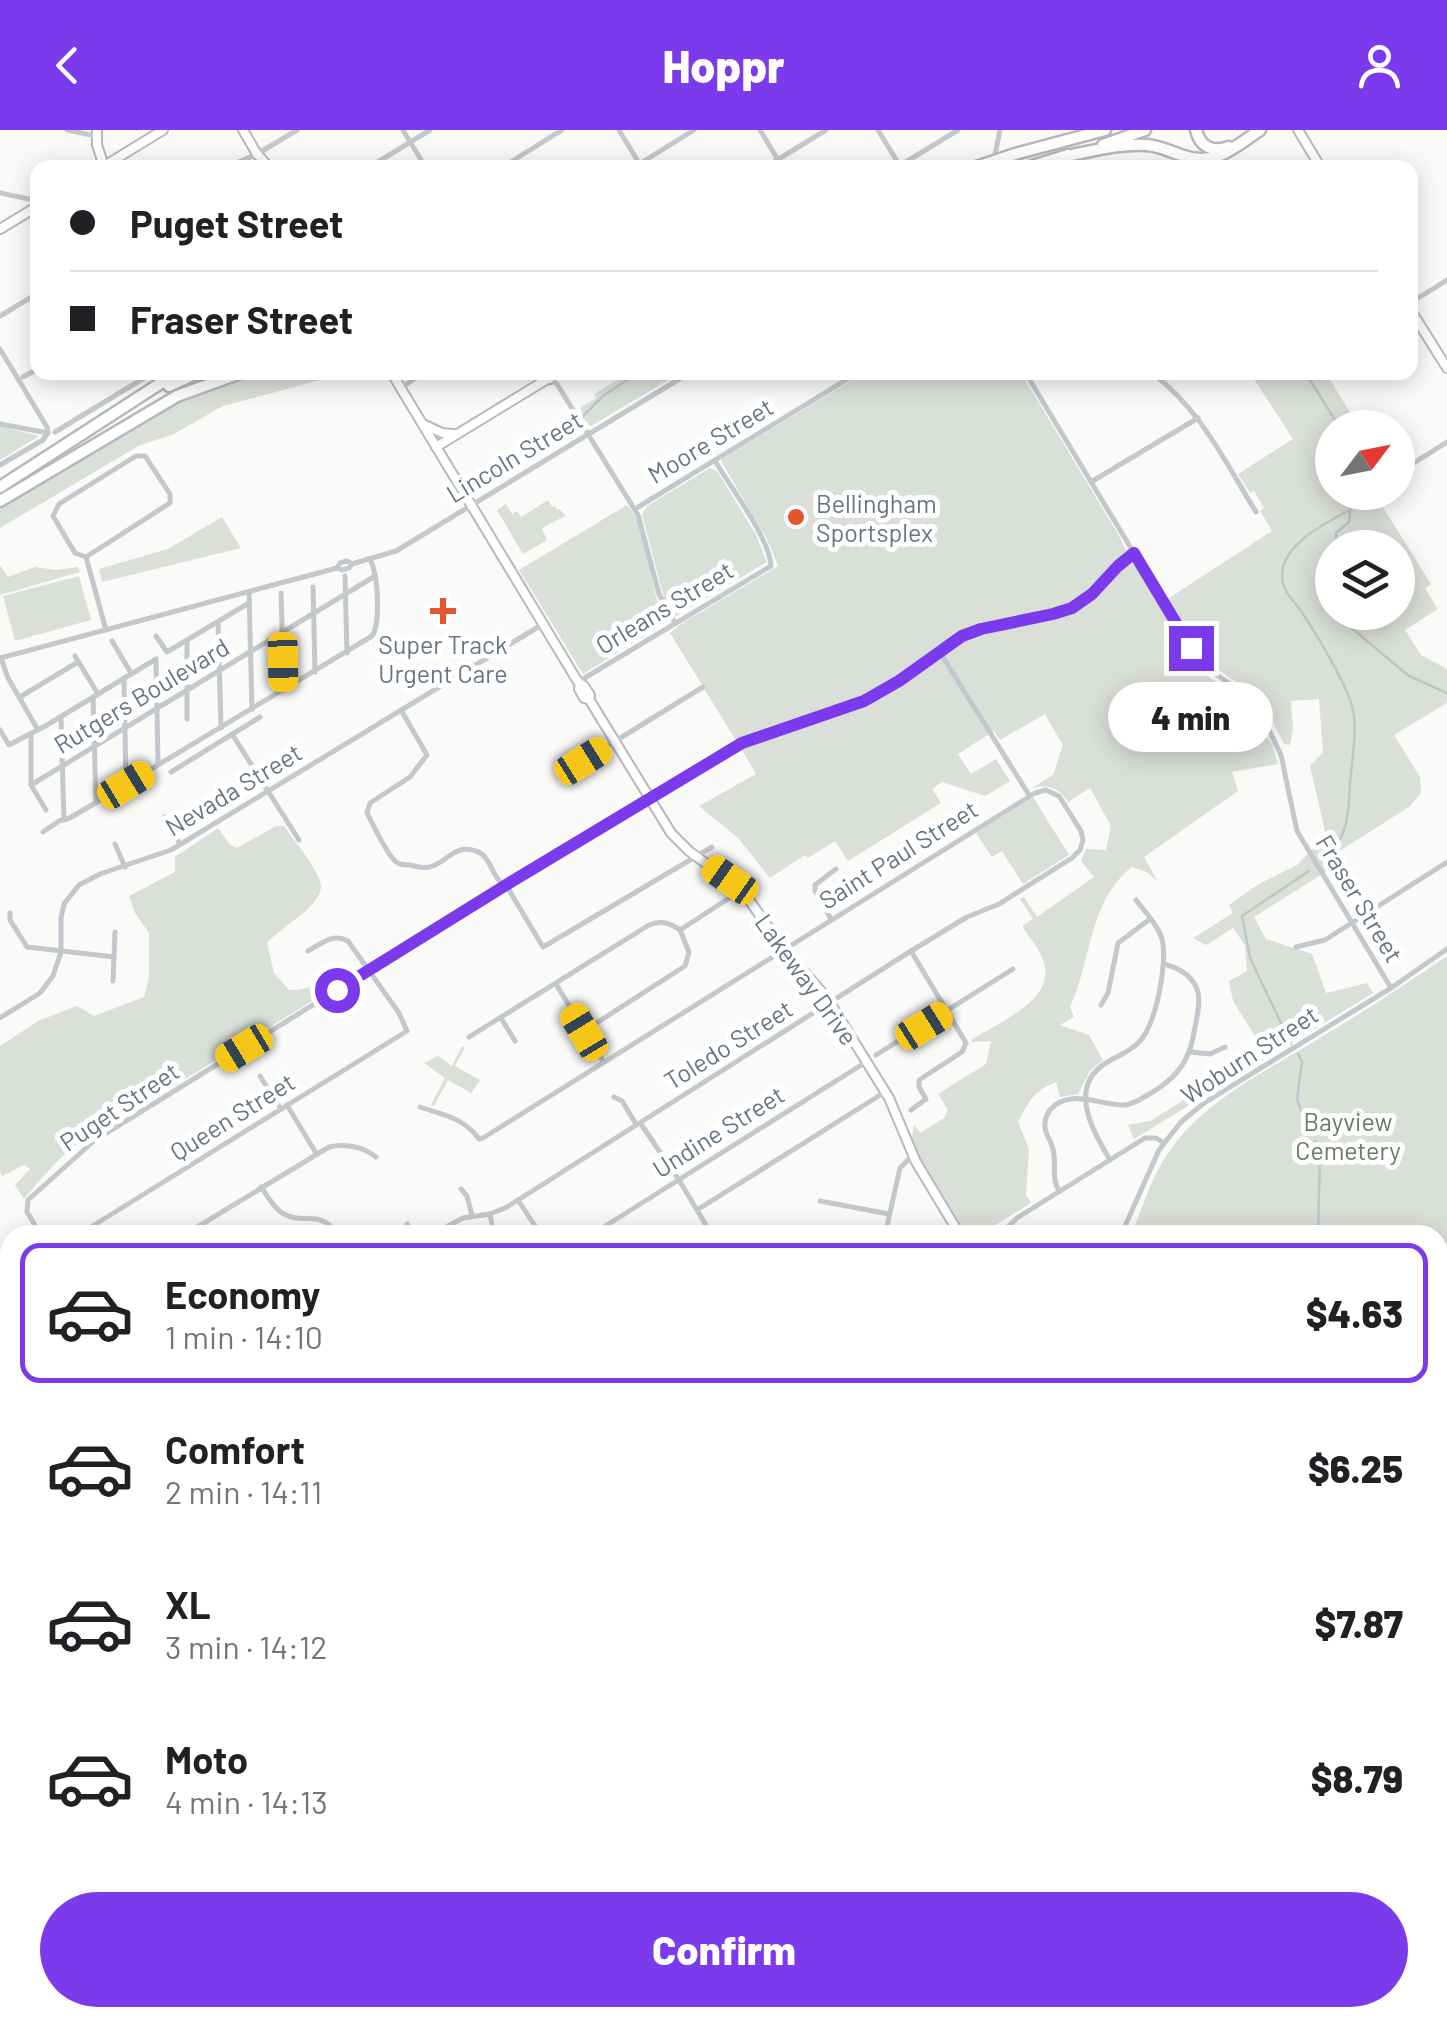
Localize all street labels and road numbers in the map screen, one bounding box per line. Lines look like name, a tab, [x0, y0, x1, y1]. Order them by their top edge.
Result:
street label: Moore Street	[642, 391, 778, 489]
street label: Lincoln Street	[441, 404, 587, 508]
street label: Orleans Street	[590, 554, 738, 660]
street label: Rutgers Boulevard	[48, 631, 234, 759]
street label: Nevada Street	[159, 736, 307, 842]
street label: Saint Paul Street	[813, 793, 983, 915]
street label: Fraser Street	[1310, 829, 1410, 967]
street label: Lakeway Drive	[749, 908, 865, 1050]
street label: Toledo Street	[658, 993, 798, 1095]
street label: Woburn Street	[1175, 999, 1323, 1109]
street label: Puget Street	[54, 1055, 184, 1157]
street label: Queen Street	[164, 1066, 300, 1166]
street label: Undine Street	[647, 1079, 789, 1183]

